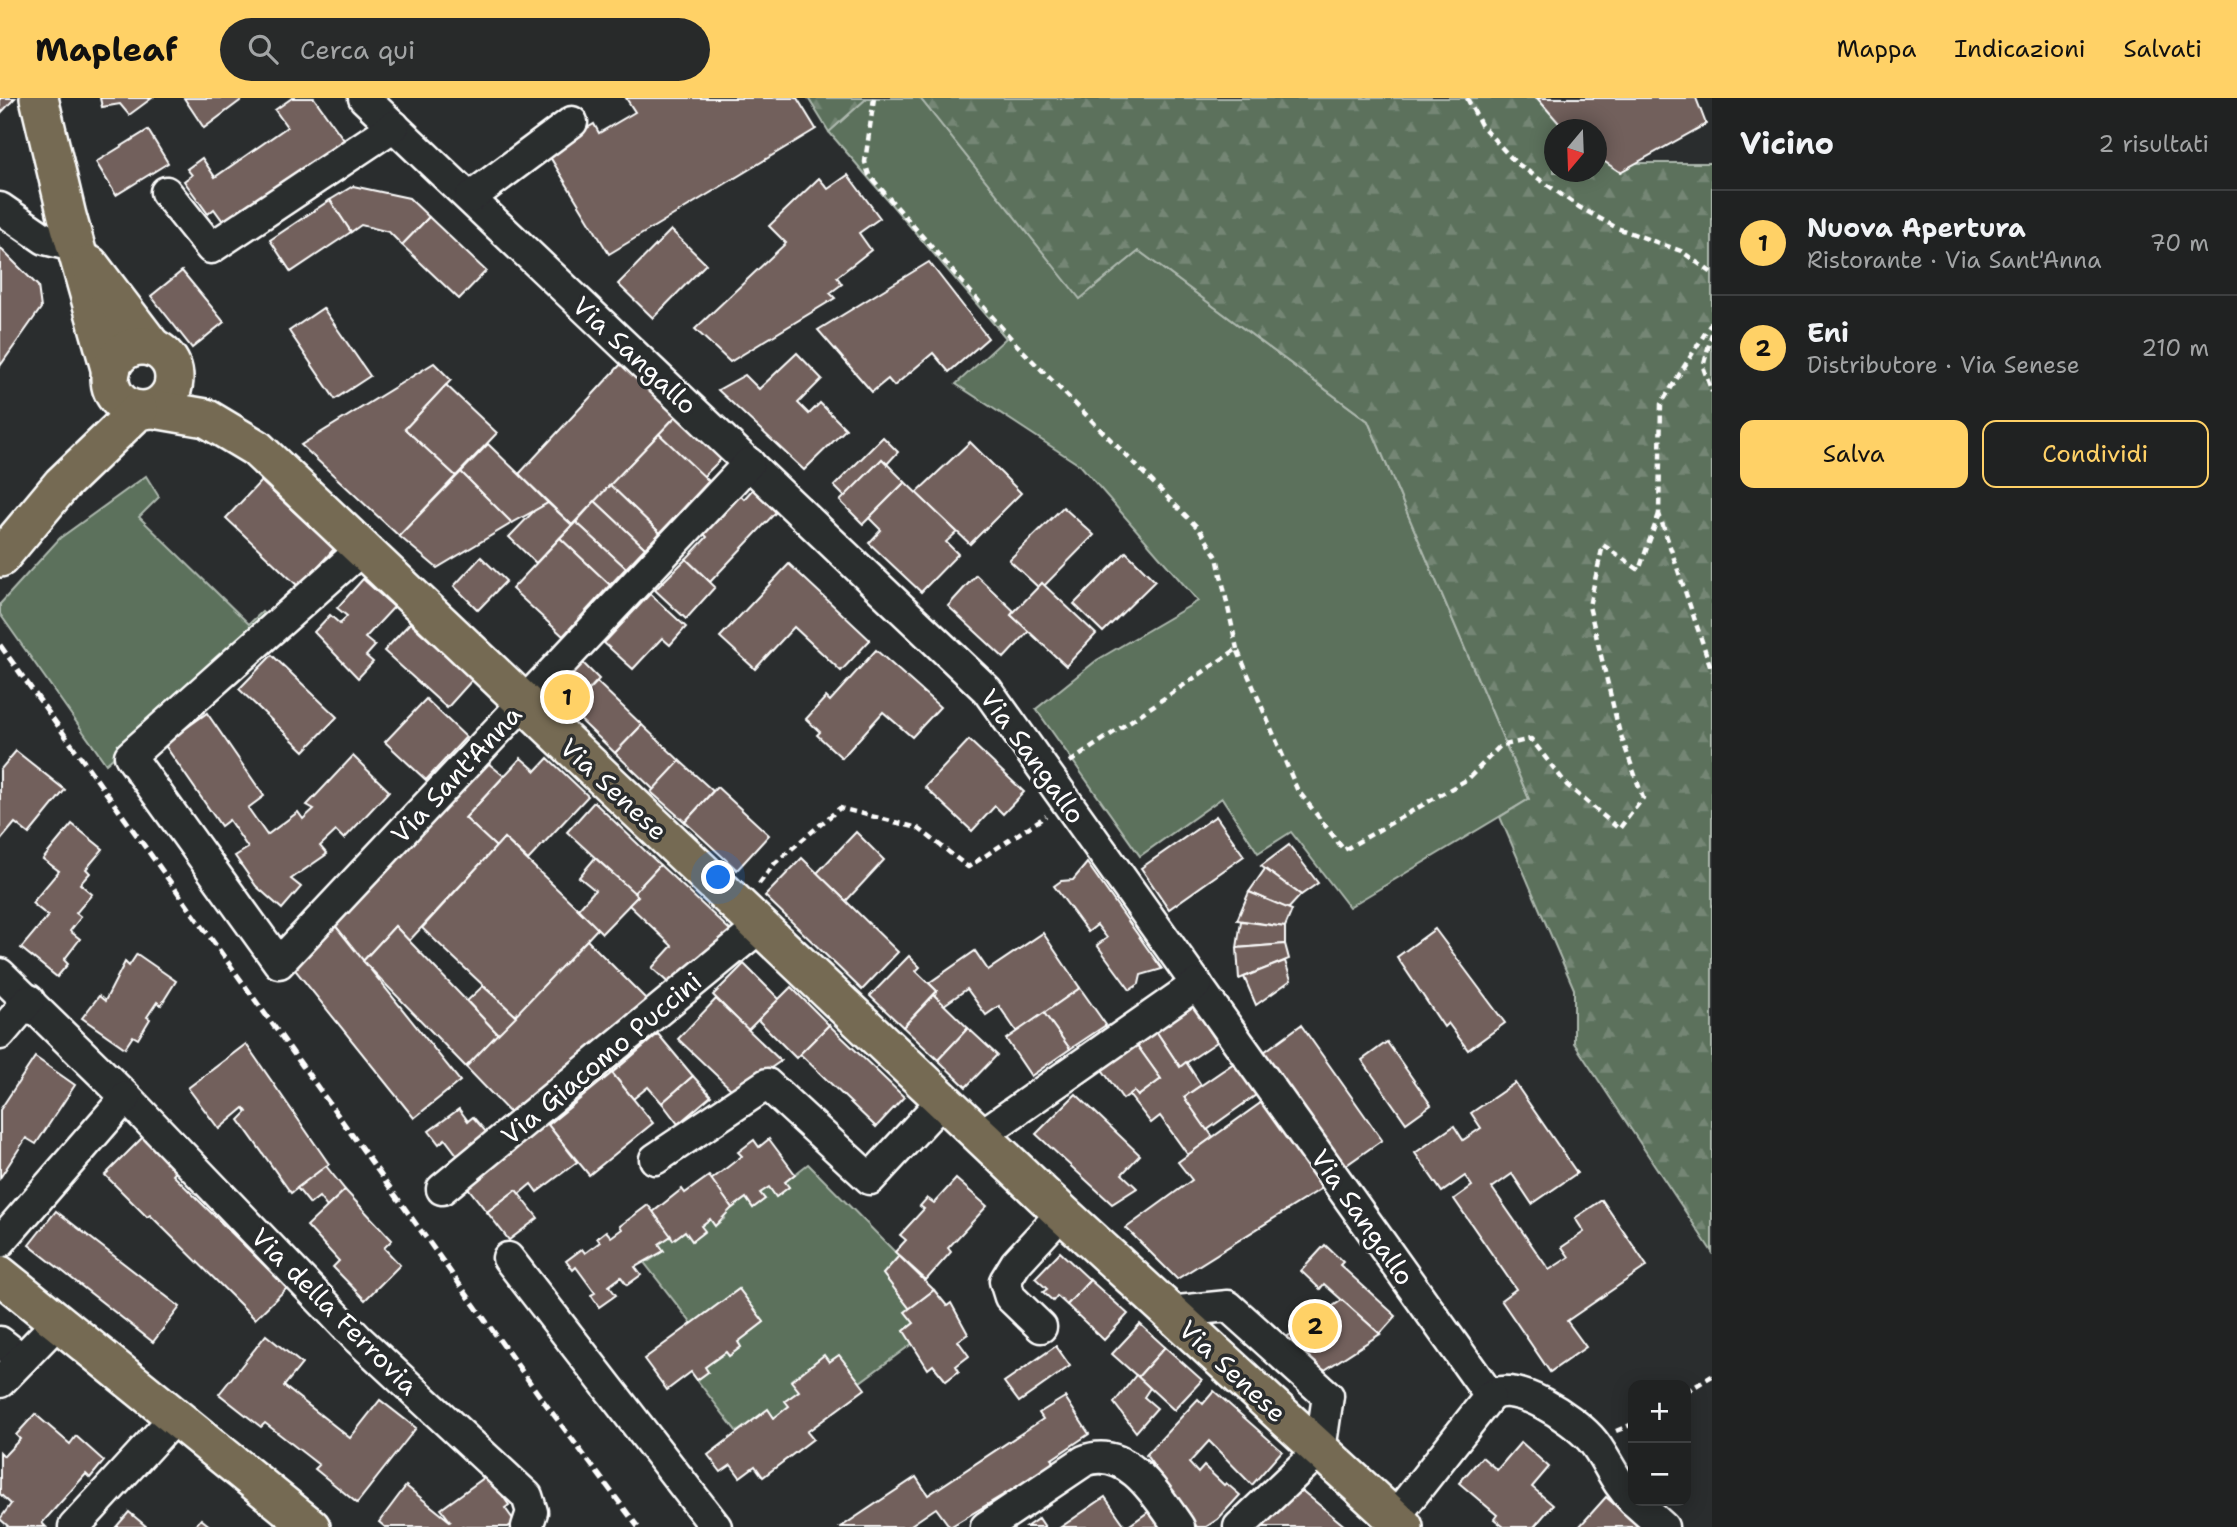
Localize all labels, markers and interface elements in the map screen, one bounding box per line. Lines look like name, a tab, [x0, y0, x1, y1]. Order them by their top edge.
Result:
search box	[220, 18, 710, 81]
text: Mapleaf	[35, 27, 178, 72]
icon: search	[244, 30, 282, 68]
text: Cerca qui	[300, 32, 415, 67]
text: Mappa	[1836, 33, 1916, 65]
text: Indicazioni	[1954, 33, 2086, 65]
text: Salvati	[2124, 33, 2202, 65]
north arrow	[1544, 119, 1607, 182]
text: Vicino	[1740, 123, 1834, 164]
text: 2 risultati	[2098, 129, 2209, 159]
text: Nuova Apertura	[1807, 210, 2026, 245]
text: 1	[1758, 228, 1768, 258]
text: 70 m	[2150, 228, 2209, 258]
text: Ristorante · Via Sant'Anna	[1807, 245, 2101, 275]
street label: Via Sangallo	[565, 288, 705, 422]
text: Eni	[1807, 315, 1849, 350]
text: 2	[1755, 333, 1771, 363]
text: 210 m	[2141, 333, 2209, 363]
text: Distributore · Via Senese	[1807, 350, 2080, 380]
button: Salva	[1740, 420, 1968, 488]
button: Condividi	[1982, 420, 2209, 488]
pin: 1	[544, 671, 590, 723]
street label: Via Sangallo	[972, 682, 1094, 830]
street label: Via Sant'Anna	[383, 697, 529, 851]
street label: Via Senese	[553, 730, 675, 848]
your location	[701, 860, 735, 894]
street label: Via Giacomo Puccini	[493, 964, 709, 1152]
street label: Via Sangallo	[1303, 1142, 1423, 1292]
street label: Via della Ferrovia	[244, 1220, 426, 1402]
pin: 2	[1292, 1300, 1338, 1352]
street label: Via Senese	[1172, 1312, 1294, 1430]
map controls	[1628, 1380, 1691, 1506]
button: +	[1628, 1380, 1691, 1443]
button: −	[1628, 1443, 1691, 1506]

